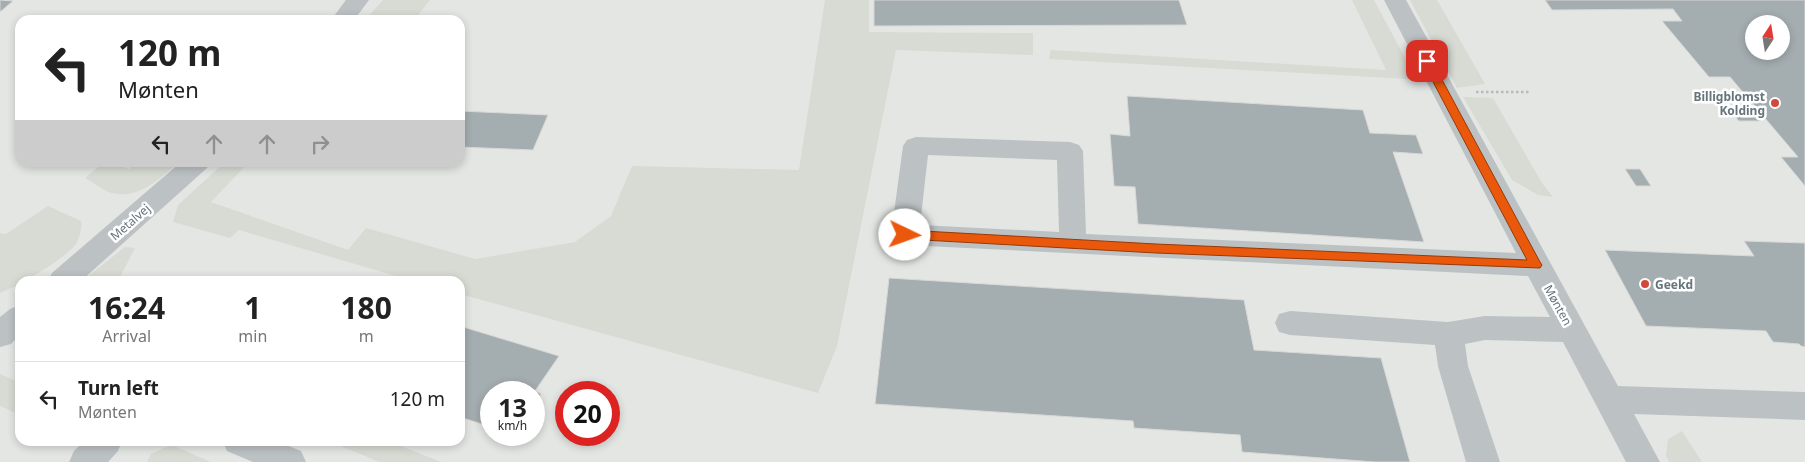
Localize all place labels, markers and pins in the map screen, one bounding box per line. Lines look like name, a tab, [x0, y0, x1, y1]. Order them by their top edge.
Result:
pin	[1406, 40, 1448, 82]
place label: Billigblomst Kolding	[1694, 88, 1765, 119]
marker: Billigblomst Kolding	[1769, 97, 1781, 109]
place label: Geekd	[1655, 276, 1693, 293]
marker: Geekd	[1639, 278, 1651, 290]

